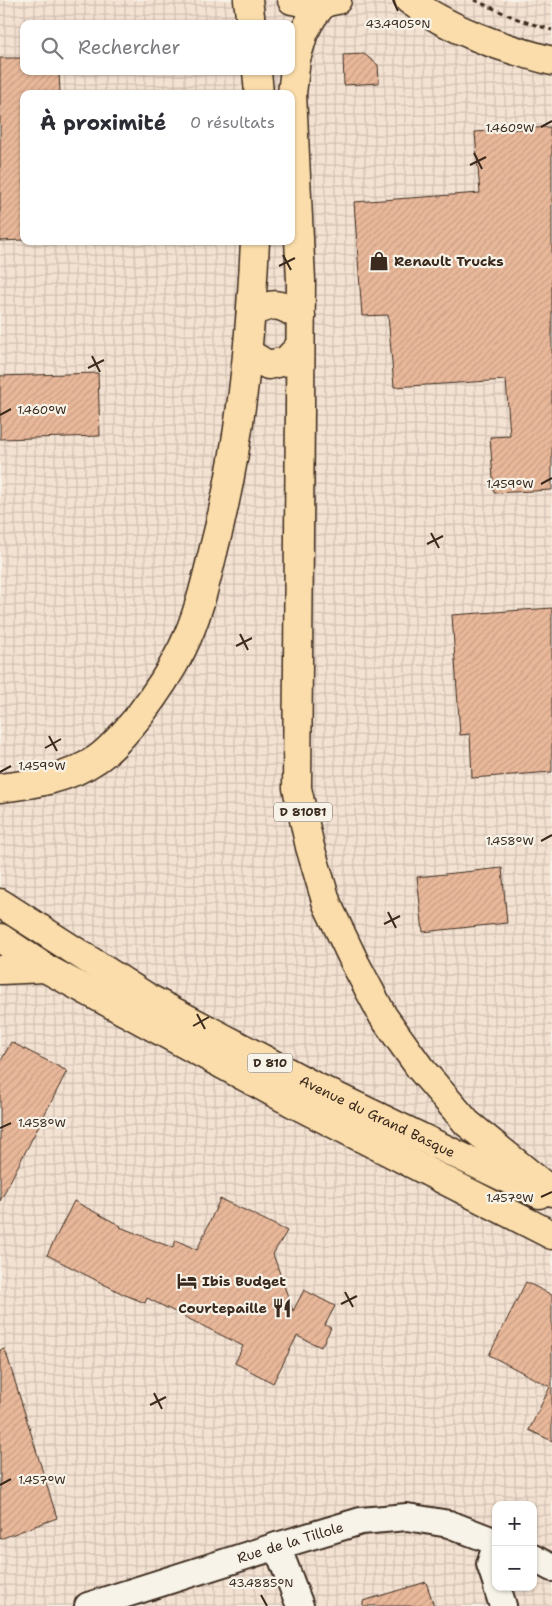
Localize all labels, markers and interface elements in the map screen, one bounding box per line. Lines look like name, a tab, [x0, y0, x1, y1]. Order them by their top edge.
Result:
text: 43.4905°N	[366, 16, 430, 32]
search box	[20, 20, 295, 75]
icon: search	[38, 34, 66, 62]
text: Rechercher	[78, 35, 181, 60]
text: À proximité	[40, 109, 166, 137]
text: 0 résultats	[190, 112, 275, 133]
text: 1.460°W	[486, 120, 534, 136]
shop icon: Renault Trucks	[368, 250, 390, 272]
place label: Renault Trucks	[394, 252, 504, 270]
text: 1.460°W	[18, 402, 66, 418]
text: 1.459°W	[486, 476, 534, 492]
text: 1.459°W	[18, 758, 66, 774]
road number: D 810B1	[274, 802, 332, 822]
text: 1.458°W	[486, 833, 534, 849]
road number: D 810	[248, 1054, 292, 1072]
street label: Avenue du Grand Basque	[296, 1071, 458, 1161]
text: 1.458°W	[18, 1115, 66, 1131]
text: 1.457°W	[486, 1190, 534, 1206]
hotel icon: Ibis Budget	[176, 1270, 198, 1292]
place label: Ibis Budget	[202, 1272, 286, 1290]
restaurant icon: Courtepaille	[271, 1297, 293, 1319]
place label: Courtepaille	[178, 1299, 267, 1317]
text: 1.457°W	[18, 1472, 66, 1488]
map controls	[492, 1501, 537, 1591]
button: +	[492, 1501, 537, 1546]
street label: Rue de la Tillole	[235, 1518, 346, 1567]
button: −	[492, 1546, 537, 1591]
text: 43.4885°N	[229, 1575, 293, 1591]

